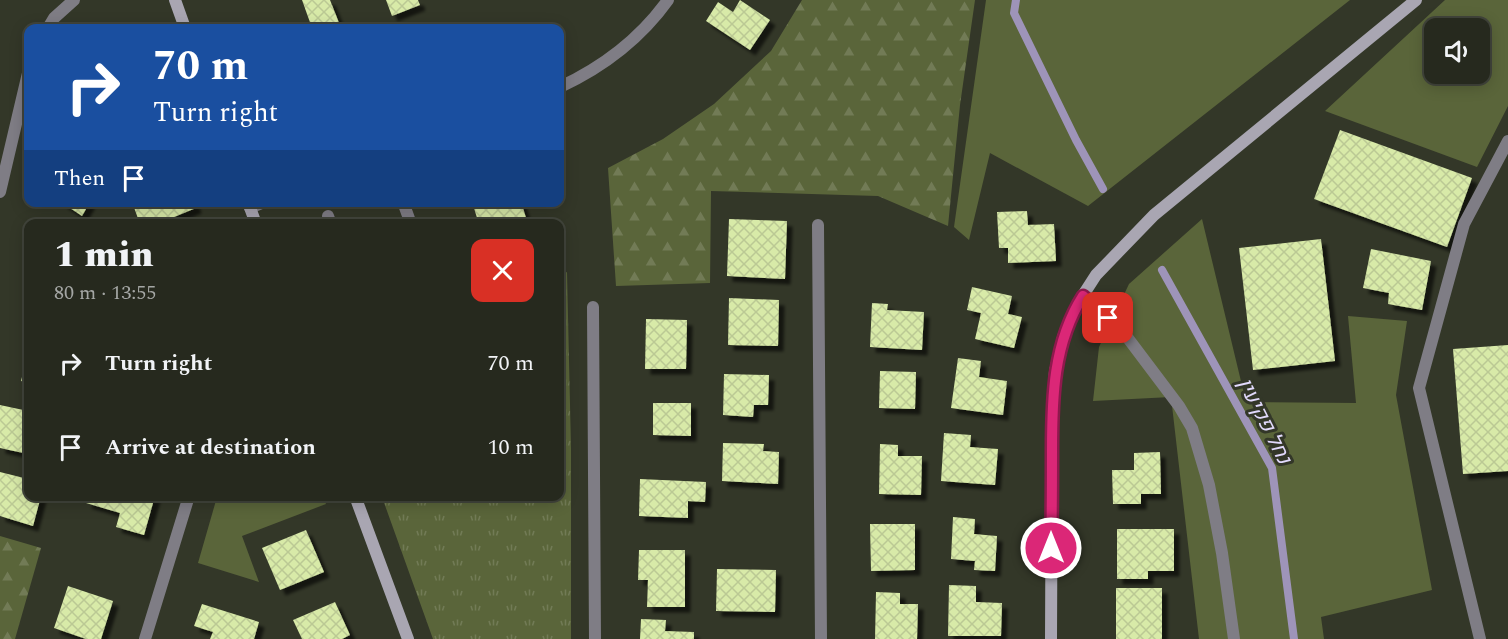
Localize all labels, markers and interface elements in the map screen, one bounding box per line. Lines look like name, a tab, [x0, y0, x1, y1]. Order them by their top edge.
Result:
map controls	[1424, 18, 1490, 84]
button: sound	[1424, 18, 1490, 84]
text: 70 m	[153, 35, 248, 98]
icon: right	[54, 48, 132, 126]
text: Turn right	[153, 92, 278, 134]
text: Then	[54, 162, 105, 195]
icon: arrive	[117, 162, 150, 195]
text: 1 min	[54, 228, 154, 283]
button: close	[471, 239, 534, 302]
text: 80 m · 13:55	[54, 278, 156, 308]
pin	[1082, 292, 1133, 343]
icon: arrive	[1091, 301, 1124, 334]
icon: right	[54, 347, 87, 380]
text: Turn right	[105, 347, 212, 380]
text: 70 m	[488, 347, 534, 380]
water label: נחל פקיעין	[1229, 372, 1300, 471]
icon: arrive	[54, 431, 87, 464]
text: Arrive at destination	[105, 431, 316, 464]
text: 10 m	[488, 431, 534, 464]
position arrow	[1019, 516, 1083, 580]

